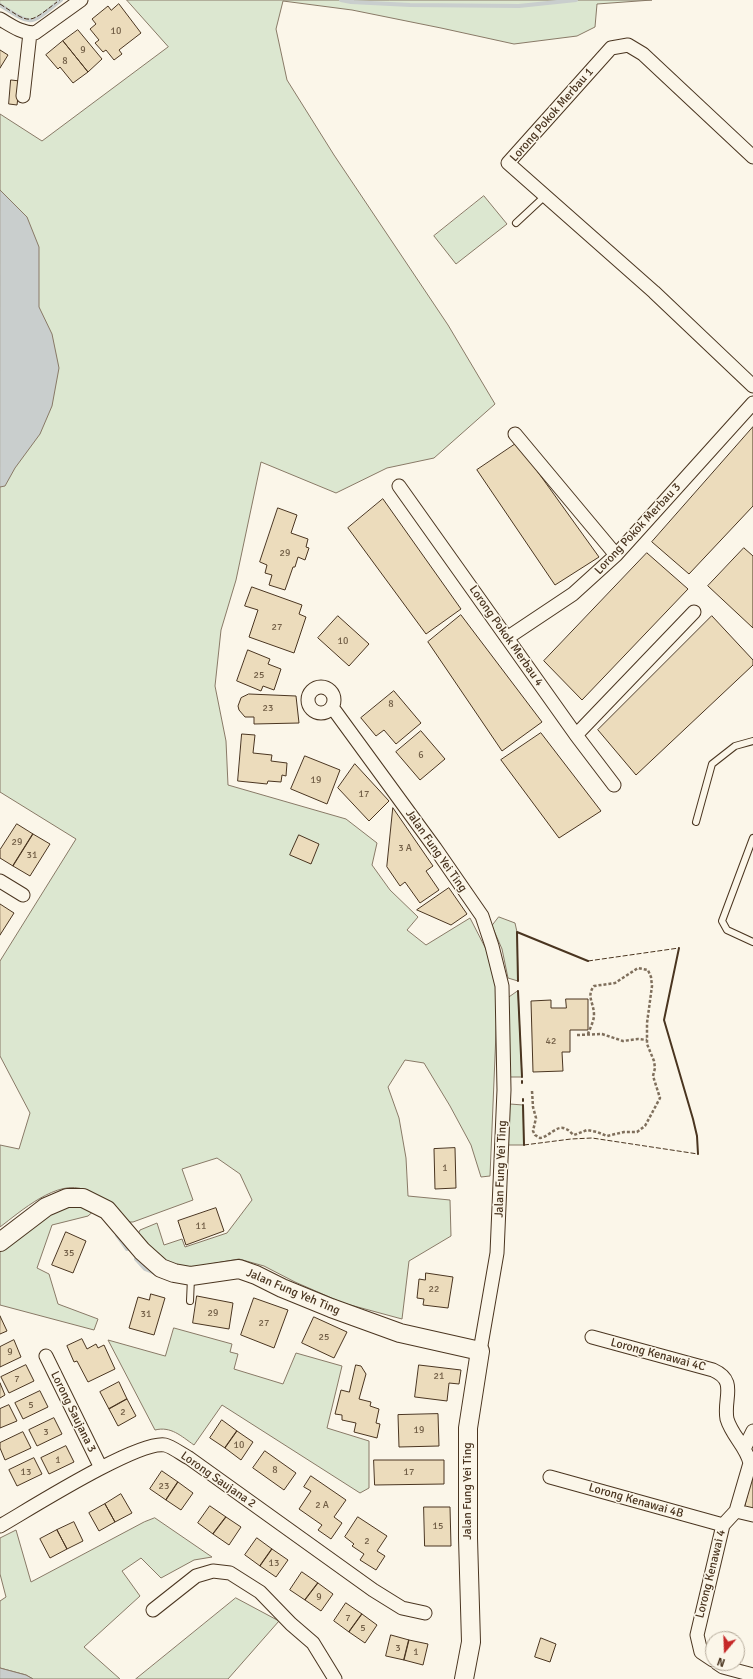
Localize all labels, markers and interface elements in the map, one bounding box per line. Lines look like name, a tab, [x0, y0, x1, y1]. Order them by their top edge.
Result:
house number: 10	[111, 25, 121, 37]
house number: 9	[80, 44, 86, 56]
house number: 8	[62, 55, 68, 67]
street label: Lorong Pokok Merbau 1	[507, 65, 597, 165]
street label: Lorong Pokok Merbau 3	[592, 480, 684, 578]
house number: 29	[280, 547, 290, 559]
street label: Lorong Pokok Merbau 4	[466, 583, 546, 689]
house number: 27	[272, 621, 282, 633]
house number: 10	[338, 635, 348, 647]
house number: 25	[254, 669, 264, 681]
house number: 8	[388, 698, 394, 710]
house number: 23	[263, 702, 273, 714]
house number: 6	[418, 749, 424, 761]
house number: 19	[311, 774, 321, 786]
house number: 17	[359, 788, 369, 800]
street label: Jalan Fung Yei Ting	[402, 807, 470, 895]
house number: 29	[12, 836, 22, 848]
house number: 3 A	[398, 842, 412, 854]
house number: 31	[27, 849, 37, 861]
house number: 42	[546, 1035, 556, 1047]
street label: Jalan Fung Yei Ting	[492, 1120, 510, 1218]
house number: 1	[442, 1162, 448, 1174]
house number: 11	[196, 1220, 206, 1232]
house number: 35	[64, 1247, 74, 1259]
street label: Jalan Fung Yeh Ting	[244, 1266, 342, 1318]
house number: 22	[429, 1283, 439, 1295]
house number: 29	[208, 1307, 218, 1319]
house number: 31	[141, 1308, 151, 1320]
house number: 27	[259, 1317, 269, 1329]
house number: 25	[319, 1331, 329, 1343]
street label: Lorong Kenawai 4C	[609, 1335, 707, 1375]
house number: 9	[7, 1346, 13, 1358]
street label: Lorong Saujana 3	[47, 1369, 99, 1455]
house number: 21	[434, 1370, 444, 1382]
house number: 7	[14, 1373, 20, 1385]
house number: 5	[28, 1399, 34, 1411]
house number: 2	[120, 1406, 126, 1418]
house number: 19	[414, 1424, 424, 1436]
house number: 3	[43, 1426, 49, 1438]
house number: 10	[234, 1439, 244, 1451]
street label: Jalan Fung Yei Ting	[461, 1442, 475, 1540]
street label: Lorong Saujana 2	[178, 1449, 258, 1511]
house number: 1	[55, 1454, 61, 1466]
house number: 8	[272, 1464, 278, 1476]
house number: 13	[21, 1466, 31, 1478]
house number: 17	[404, 1466, 414, 1478]
house number: 23	[159, 1480, 169, 1492]
street label: Lorong Kenawai 4B	[587, 1481, 685, 1521]
house number: 2 A	[315, 1499, 329, 1511]
house number: 15	[433, 1520, 443, 1532]
street label: Lorong Kenawai 4	[693, 1528, 729, 1620]
house number: 2	[364, 1535, 370, 1547]
house number: 13	[269, 1557, 279, 1569]
house number: 9	[316, 1591, 322, 1603]
house number: 7	[345, 1612, 351, 1624]
house number: 5	[360, 1622, 366, 1634]
north arrow	[705, 1631, 745, 1671]
house number: 3	[395, 1642, 401, 1654]
house number: 1	[413, 1646, 419, 1658]
text: N	[716, 1654, 727, 1669]

